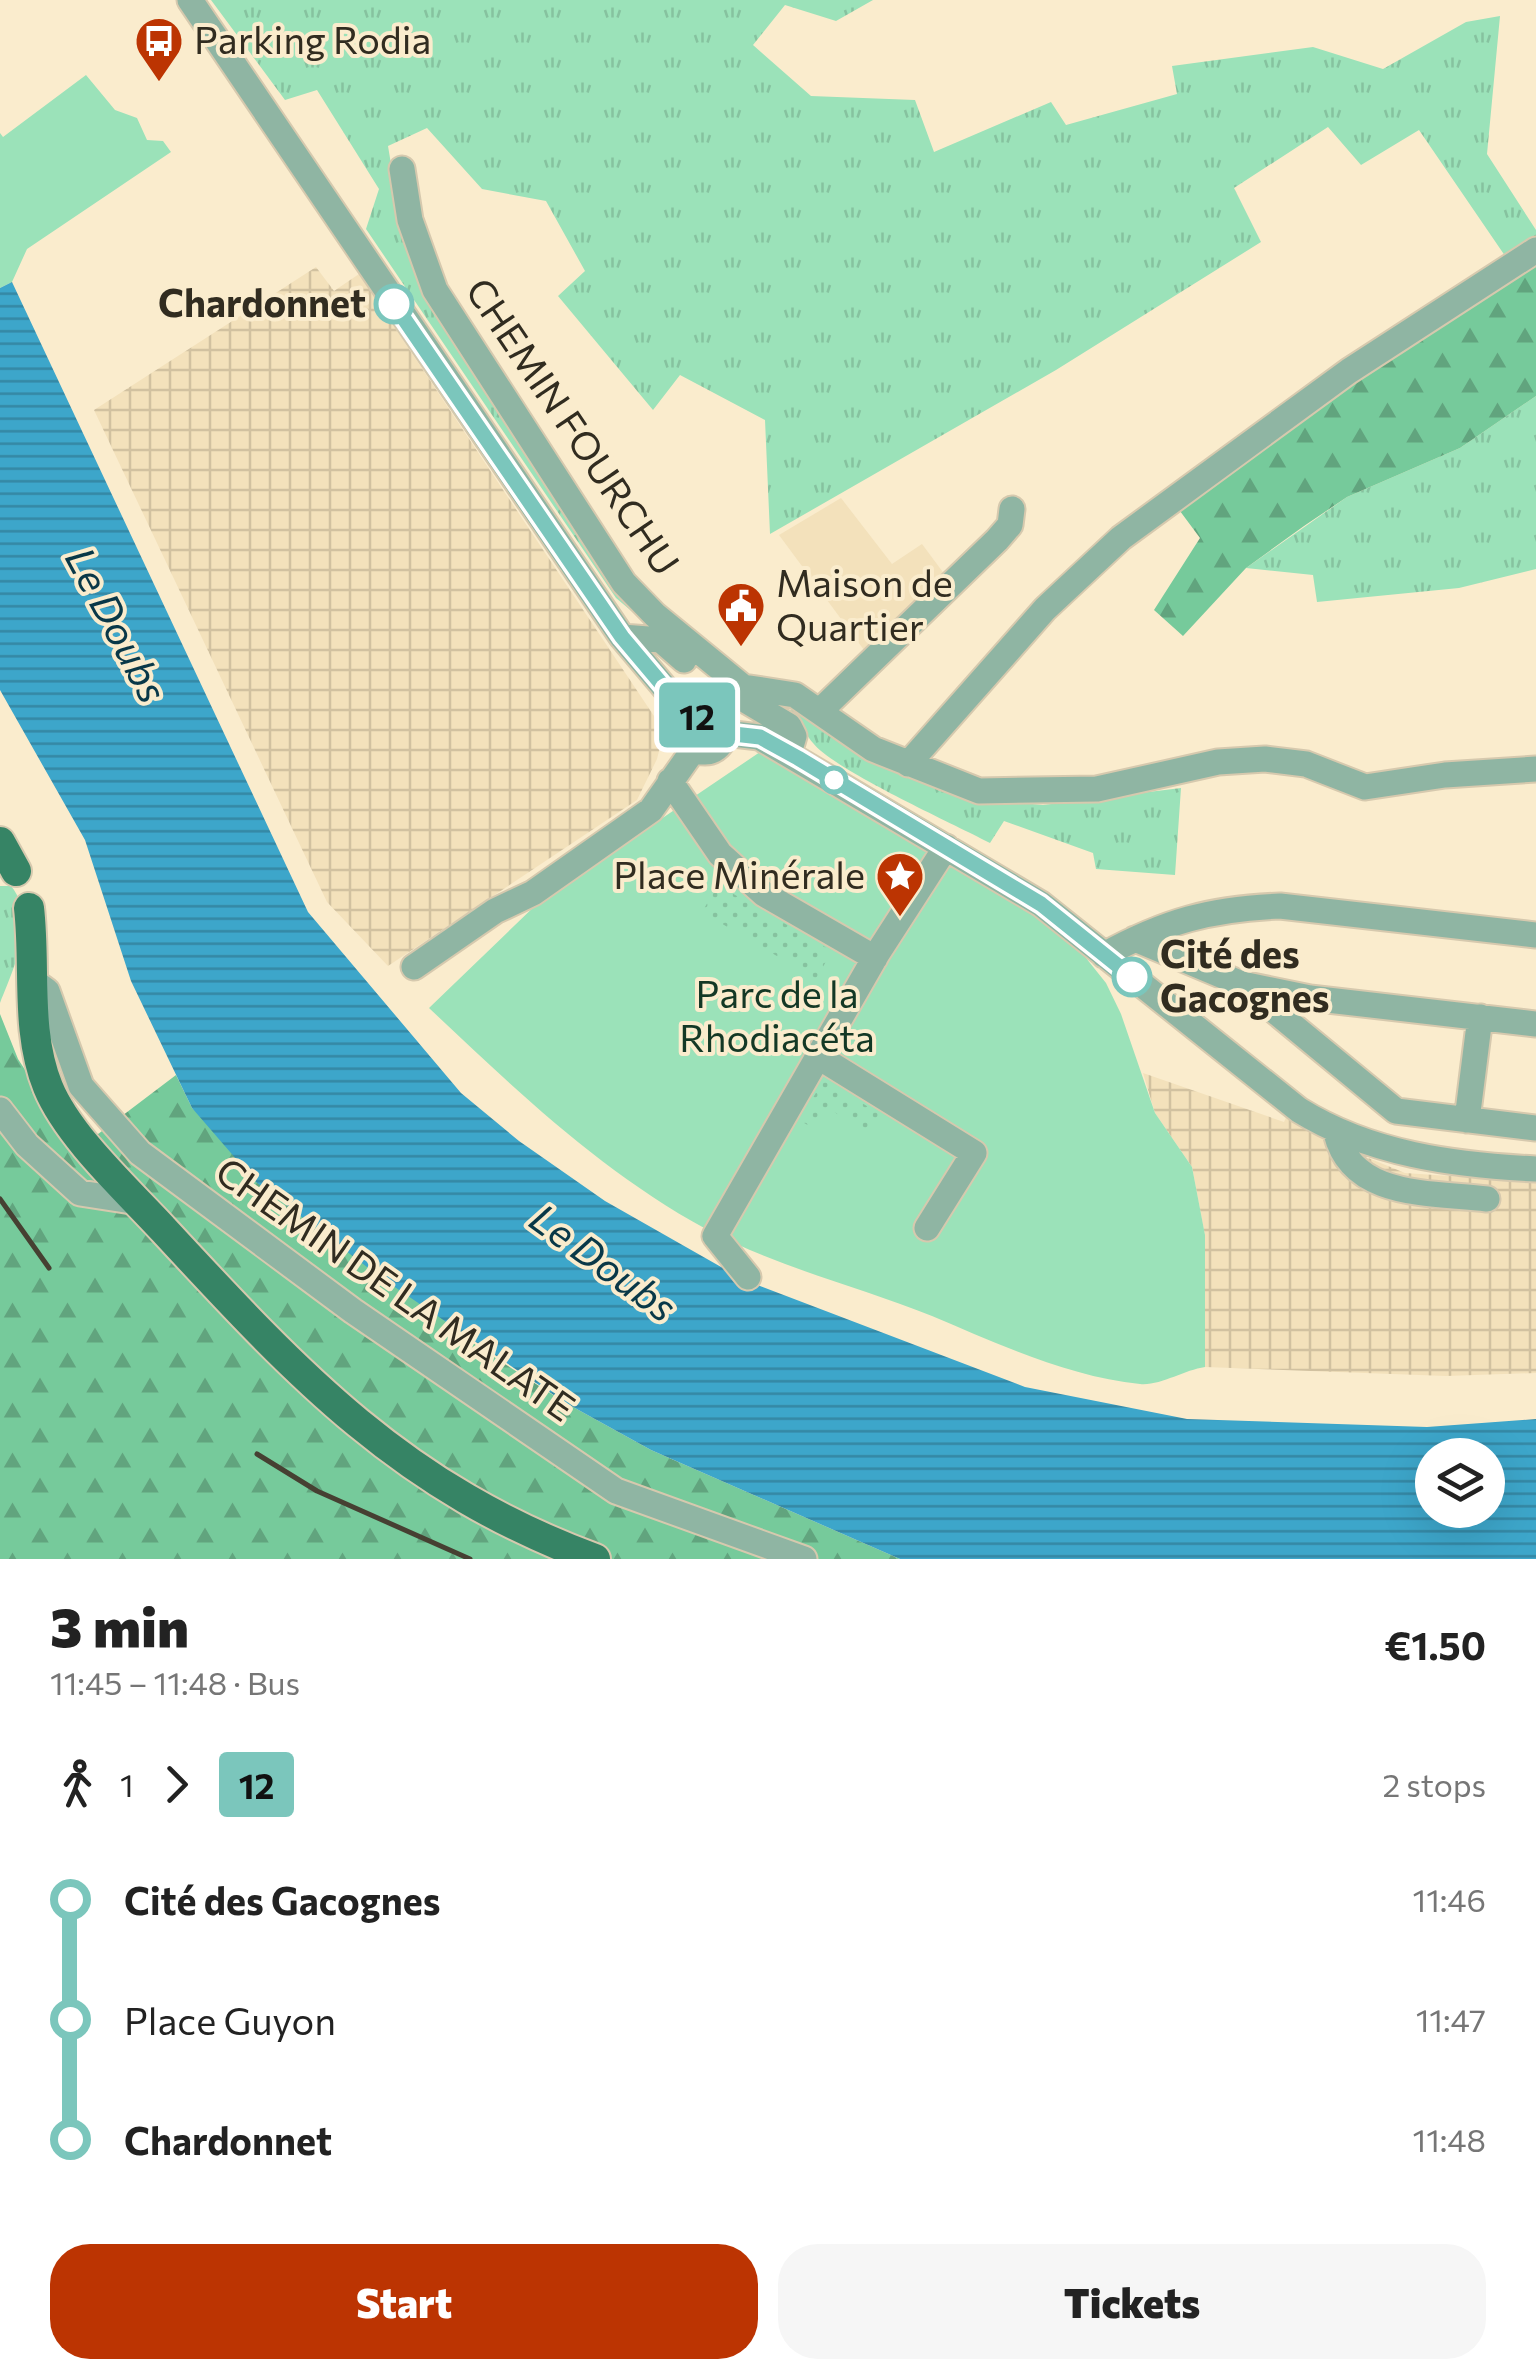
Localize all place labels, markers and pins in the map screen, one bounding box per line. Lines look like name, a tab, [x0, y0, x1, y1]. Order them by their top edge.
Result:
bus stop icon: Parking Rodia	[133, 15, 185, 83]
place label: Parking Rodia	[194, 15, 431, 62]
place label: Chardonnet	[158, 278, 366, 325]
marker: Chardonnet	[375, 285, 413, 323]
place label: Maison de Quartier	[776, 558, 953, 649]
public building icon: Maison de Quartier	[715, 580, 767, 648]
unlabelled marker	[821, 767, 847, 793]
place label: Place Minérale	[613, 850, 865, 897]
place icon: Place Minérale	[874, 850, 926, 918]
place label: Cité des Gacognes	[1160, 929, 1329, 1020]
marker: Cité des Gacognes	[1113, 958, 1151, 996]

